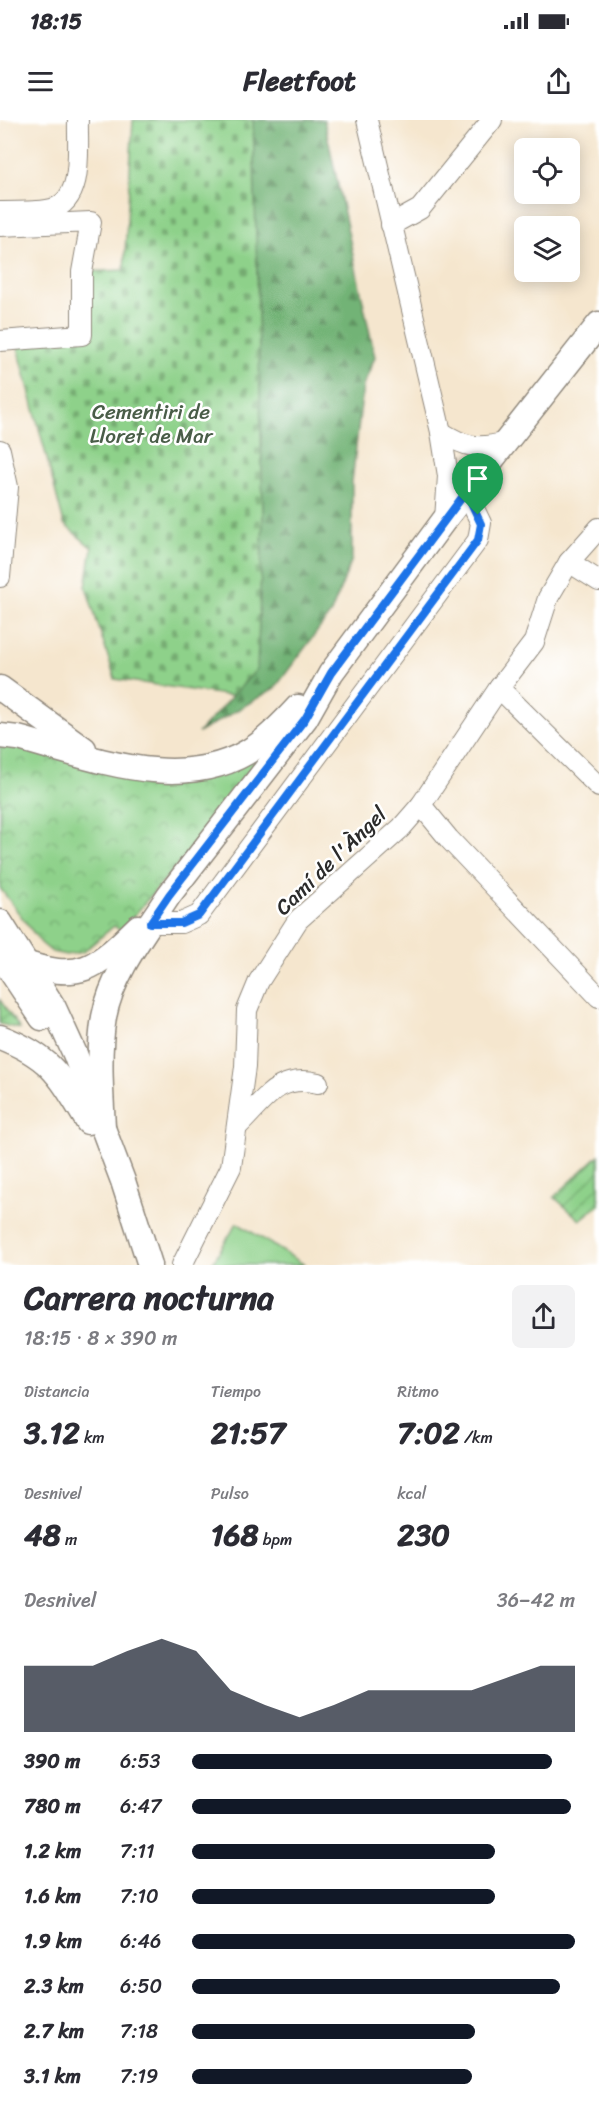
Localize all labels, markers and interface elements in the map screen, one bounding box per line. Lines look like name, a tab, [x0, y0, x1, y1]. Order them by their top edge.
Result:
text: 18:15	[30, 2, 82, 41]
text: Fleetfoot	[243, 57, 356, 105]
icon: menu	[24, 65, 57, 98]
icon: share	[542, 65, 575, 98]
map controls	[514, 138, 580, 282]
button: locate	[514, 138, 580, 204]
button: layers	[514, 216, 580, 282]
park label: Cementiri de Lloret de Mar	[90, 393, 214, 455]
pin	[452, 453, 503, 515]
icon: arrive	[461, 462, 494, 495]
street label: Camí de l'Àngel	[266, 796, 397, 925]
text: Carrera nocturna	[24, 1269, 274, 1327]
button: share	[512, 1285, 575, 1348]
text: 18:15 · 8 × 390 m	[24, 1321, 177, 1356]
text: Distancia	[24, 1377, 90, 1406]
text: Tiempo	[211, 1377, 261, 1406]
text: Ritmo	[397, 1377, 439, 1406]
text: 3.12	[24, 1406, 80, 1460]
text: 21:57	[211, 1406, 285, 1460]
text: 7:02	[397, 1406, 460, 1460]
text: km	[80, 1423, 105, 1452]
text: /km	[460, 1423, 493, 1452]
text: Desnivel	[24, 1479, 82, 1508]
text: Pulso	[211, 1479, 249, 1508]
text: kcal	[397, 1479, 426, 1508]
text: 48	[24, 1508, 61, 1562]
text: 168	[211, 1508, 259, 1562]
text: 230	[397, 1508, 450, 1562]
text: m	[61, 1525, 77, 1554]
text: bpm	[259, 1525, 292, 1554]
text: Desnivel	[24, 1583, 96, 1618]
text: 36–42 m	[497, 1583, 575, 1618]
text: 390 m	[24, 1744, 80, 1779]
text: 6:53	[120, 1744, 161, 1779]
text: 780 m	[24, 1789, 81, 1824]
text: 6:47	[120, 1789, 161, 1824]
text: 1.2 km	[24, 1834, 81, 1869]
text: 7:11	[120, 1834, 155, 1869]
text: 1.6 km	[24, 1879, 81, 1914]
text: 7:10	[120, 1879, 159, 1914]
text: 1.9 km	[24, 1924, 82, 1959]
text: 6:46	[120, 1924, 161, 1959]
text: 2.3 km	[24, 1969, 84, 2004]
text: 6:50	[120, 1969, 162, 2004]
text: 2.7 km	[24, 2014, 84, 2049]
text: 7:18	[120, 2014, 158, 2049]
text: 3.1 km	[24, 2059, 81, 2094]
text: 7:19	[120, 2059, 158, 2094]

